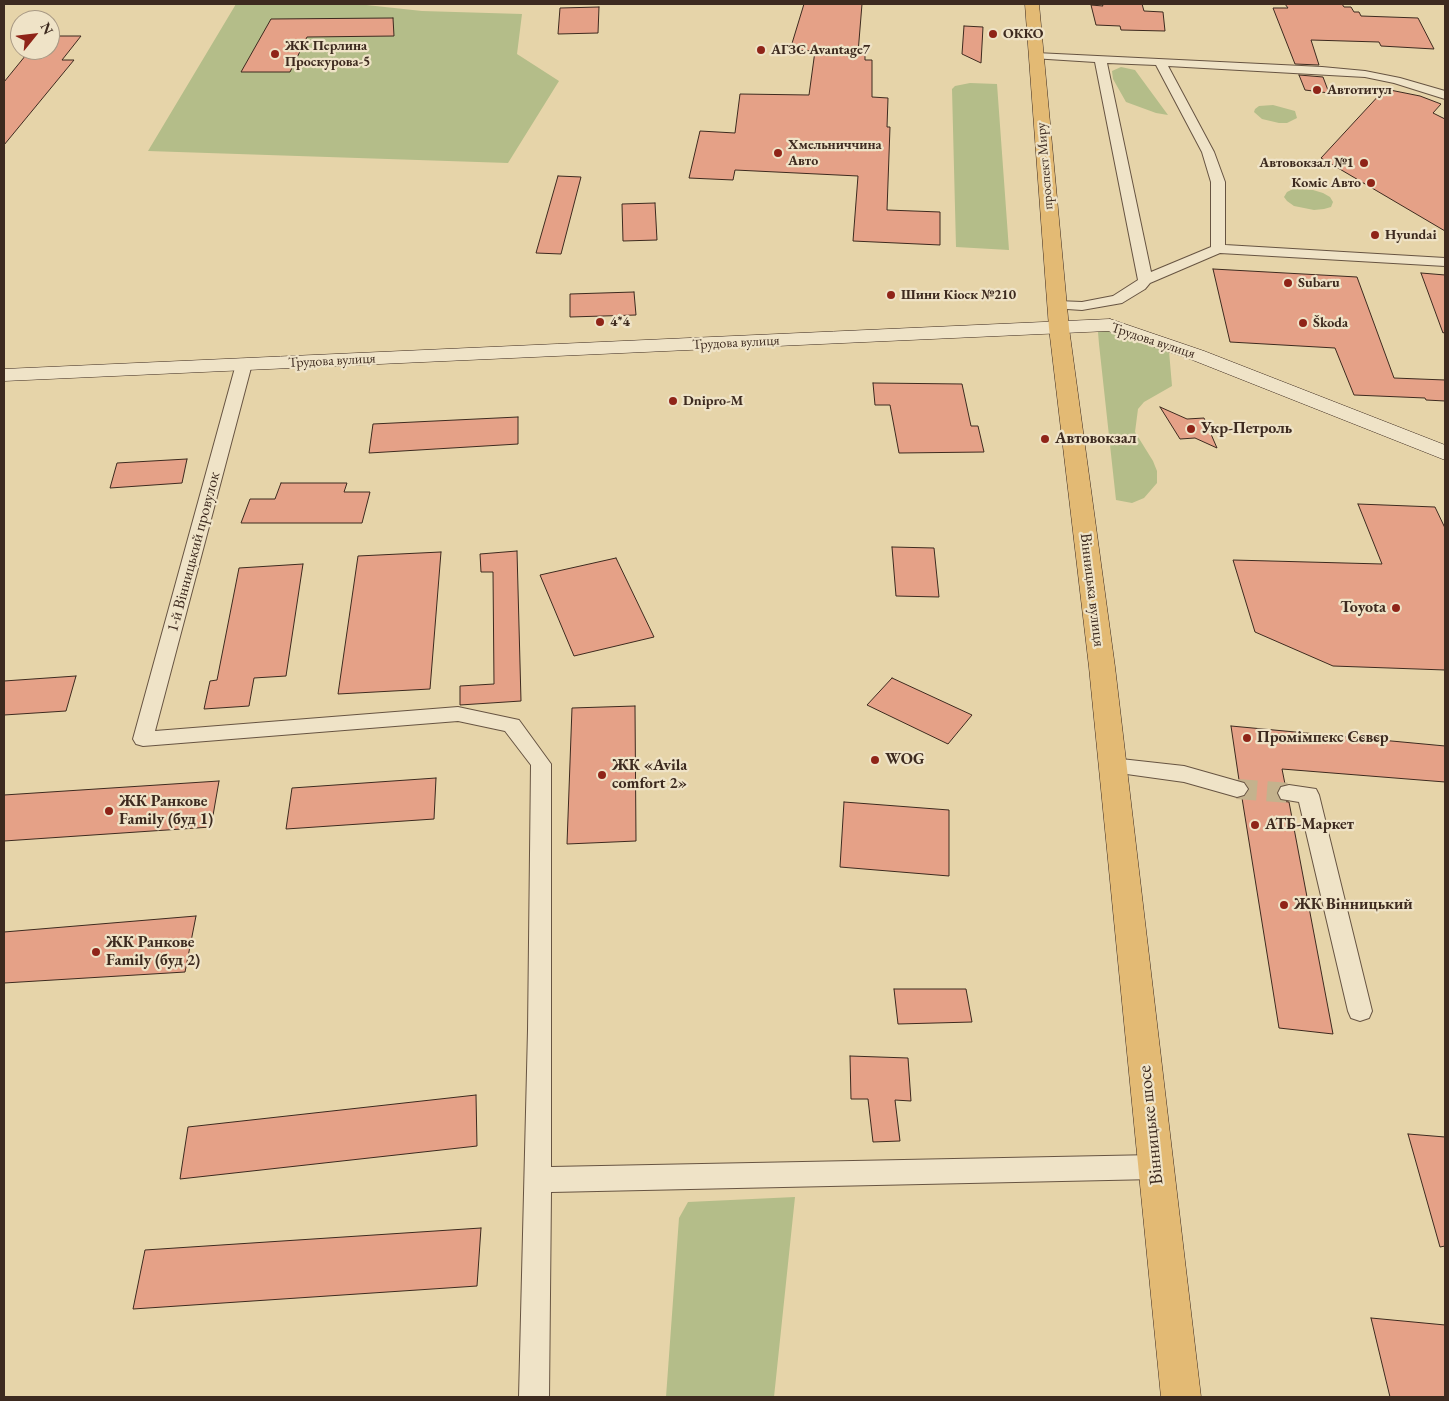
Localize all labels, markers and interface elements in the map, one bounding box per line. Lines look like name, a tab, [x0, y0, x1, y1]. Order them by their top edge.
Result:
north arrow	[10, 10, 60, 60]
text: N	[37, 19, 58, 38]
place label: ОККО	[1003, 26, 1043, 42]
marker: ОККО	[987, 28, 999, 40]
place label: ЖК Перлина Проскурова-5	[285, 38, 370, 70]
place label: АГЗС Avantage7	[771, 42, 870, 58]
marker: АГЗС Avantage7	[755, 44, 767, 56]
marker: ЖК Перлина Проскурова-5	[269, 48, 281, 60]
place label: Автотитул	[1327, 82, 1392, 98]
marker: Автотитул	[1311, 84, 1323, 96]
street label: проспект Миру	[1033, 122, 1057, 210]
place label: Хмельниччина Авто	[788, 137, 882, 170]
marker: Хмельниччина Авто	[772, 147, 784, 159]
place label: Автовокзал №1	[1259, 155, 1354, 171]
marker: Автовокзал №1	[1358, 157, 1370, 169]
place label: Коміс Авто	[1292, 175, 1361, 191]
marker: Коміс Авто	[1365, 177, 1377, 189]
place label: Hyundai	[1385, 227, 1437, 243]
marker: Hyundai	[1369, 229, 1381, 241]
place label: Subaru	[1298, 275, 1340, 291]
marker: Subaru	[1282, 277, 1294, 289]
place label: Шини Кіоск №210	[901, 287, 1016, 303]
marker: Шини Кіоск №210	[885, 289, 897, 301]
place label: 4*4	[610, 314, 630, 330]
place label: Škoda	[1313, 315, 1348, 331]
marker: 4*4	[594, 316, 606, 328]
marker: Škoda	[1297, 317, 1309, 329]
street label: Трудова вулиця	[1109, 320, 1197, 362]
street label: Трудова вулиця	[692, 332, 780, 354]
street label: Трудова вулиця	[288, 350, 376, 372]
place label: Dnipro-M	[683, 393, 743, 409]
marker: Dnipro-M	[667, 395, 679, 407]
place label: Укр-Петроль	[1201, 419, 1292, 439]
marker: Укр-Петроль	[1185, 423, 1197, 435]
place label: Автовокзал	[1055, 429, 1137, 449]
marker: Автовокзал	[1039, 433, 1051, 445]
street label: 1-й Вінницький провулок	[163, 470, 225, 634]
street label: Вінницька вулиця	[1075, 532, 1109, 648]
place label: Toyota	[1340, 598, 1386, 618]
marker: Toyota	[1390, 602, 1402, 614]
place label: Промімпекс Сєвєр	[1257, 728, 1389, 748]
marker: Промімпекс Сєвєр	[1241, 732, 1253, 744]
place label: WOG	[885, 750, 925, 770]
marker: WOG	[869, 754, 881, 766]
place label: ЖК «Avila comfort 2»	[612, 756, 687, 794]
marker: ЖК «Avila comfort 2»	[596, 769, 608, 781]
place label: ЖК Ранкове Family (буд 1)	[119, 792, 213, 830]
marker: ЖК Ранкове Family (буд 1)	[103, 805, 115, 817]
place label: АТБ-Маркет	[1265, 815, 1354, 835]
marker: АТБ-Маркет	[1249, 819, 1261, 831]
place label: ЖК Вінницький	[1294, 895, 1413, 915]
marker: ЖК Вінницький	[1278, 899, 1290, 911]
place label: ЖК Ранкове Family (буд 2)	[106, 933, 200, 971]
marker: ЖК Ранкове Family (буд 2)	[90, 946, 102, 958]
street label: Вінницьке шосе	[1133, 1064, 1169, 1186]

